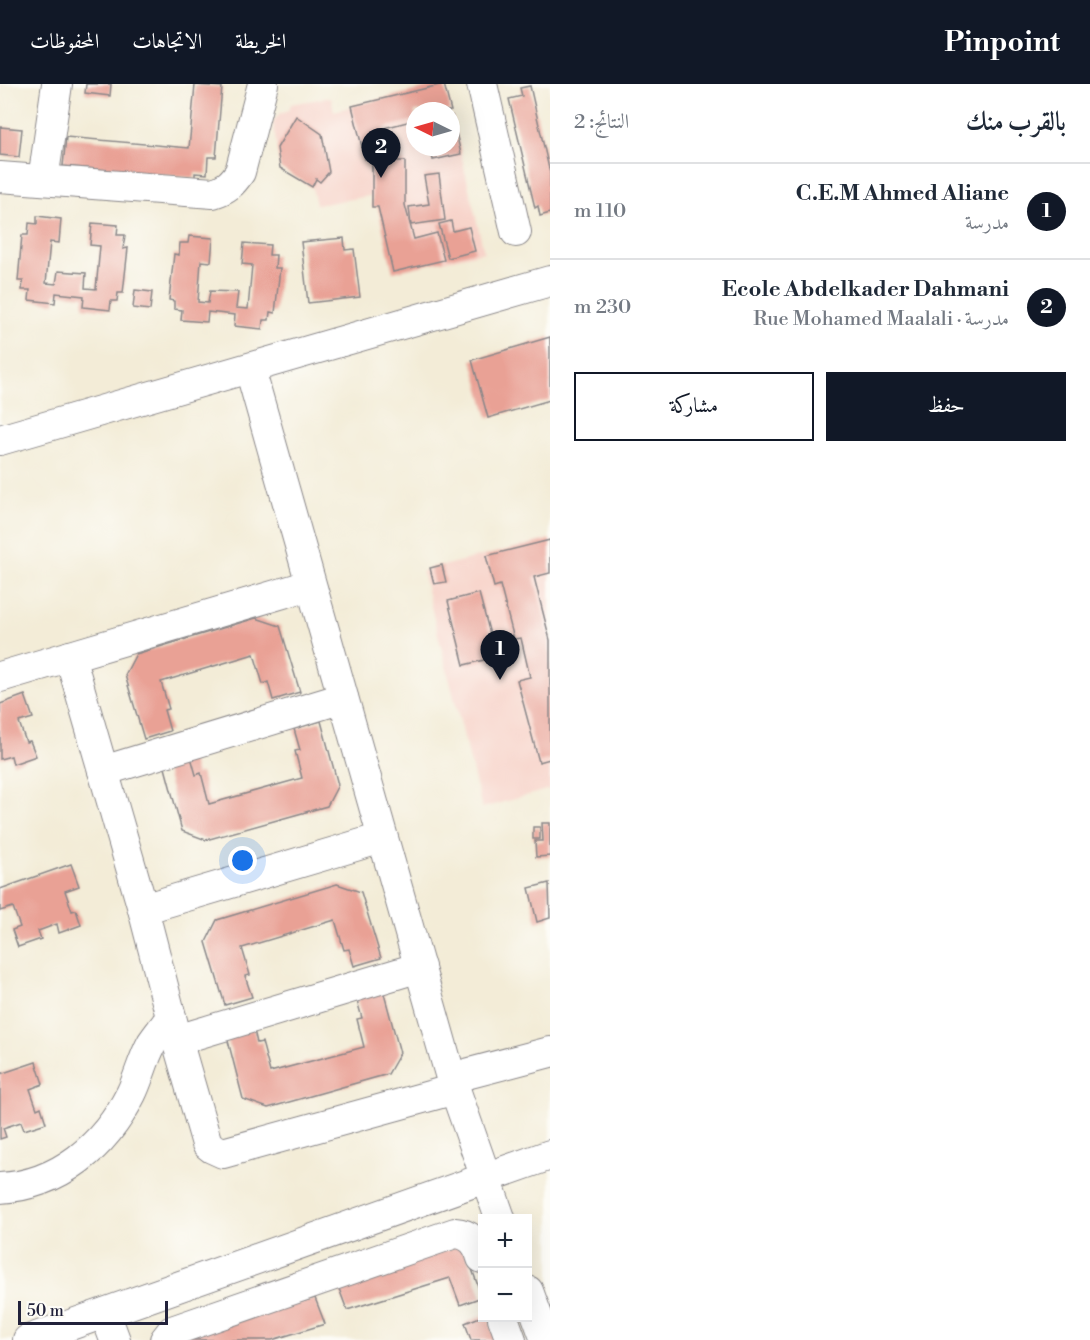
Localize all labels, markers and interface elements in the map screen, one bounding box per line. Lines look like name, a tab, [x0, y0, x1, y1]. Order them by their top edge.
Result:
text: Pinpoint	[944, 25, 1060, 60]
text: المحفوظات	[30, 29, 99, 55]
text: الاتجاهات	[132, 29, 202, 55]
text: الخريطة	[235, 29, 286, 55]
north arrow	[406, 102, 460, 156]
text: بالقرب منك	[966, 106, 1066, 138]
text: النتائج: 2	[574, 110, 629, 135]
pin: 2	[362, 128, 400, 178]
text: C.E.M Ahmed Aliane	[796, 180, 1009, 207]
text: 110 m	[574, 199, 626, 224]
text: 1	[1042, 199, 1051, 224]
text: مدرسة	[965, 211, 1009, 236]
text: Ecole Abdelkader Dahmani	[722, 276, 1009, 303]
text: 230 m	[574, 295, 631, 320]
text: 2	[1040, 295, 1053, 320]
text: مدرسة · Rue Mohamed Maalali	[753, 307, 1009, 332]
button: مشاركة	[574, 372, 814, 441]
button: حفظ	[826, 372, 1066, 441]
pin: 1	[480, 630, 520, 680]
your location	[228, 846, 257, 875]
map controls	[478, 1214, 532, 1322]
button: +	[478, 1214, 532, 1268]
button: −	[478, 1268, 532, 1322]
scale bar	[18, 1298, 168, 1326]
text: 50 m	[27, 1301, 64, 1321]

